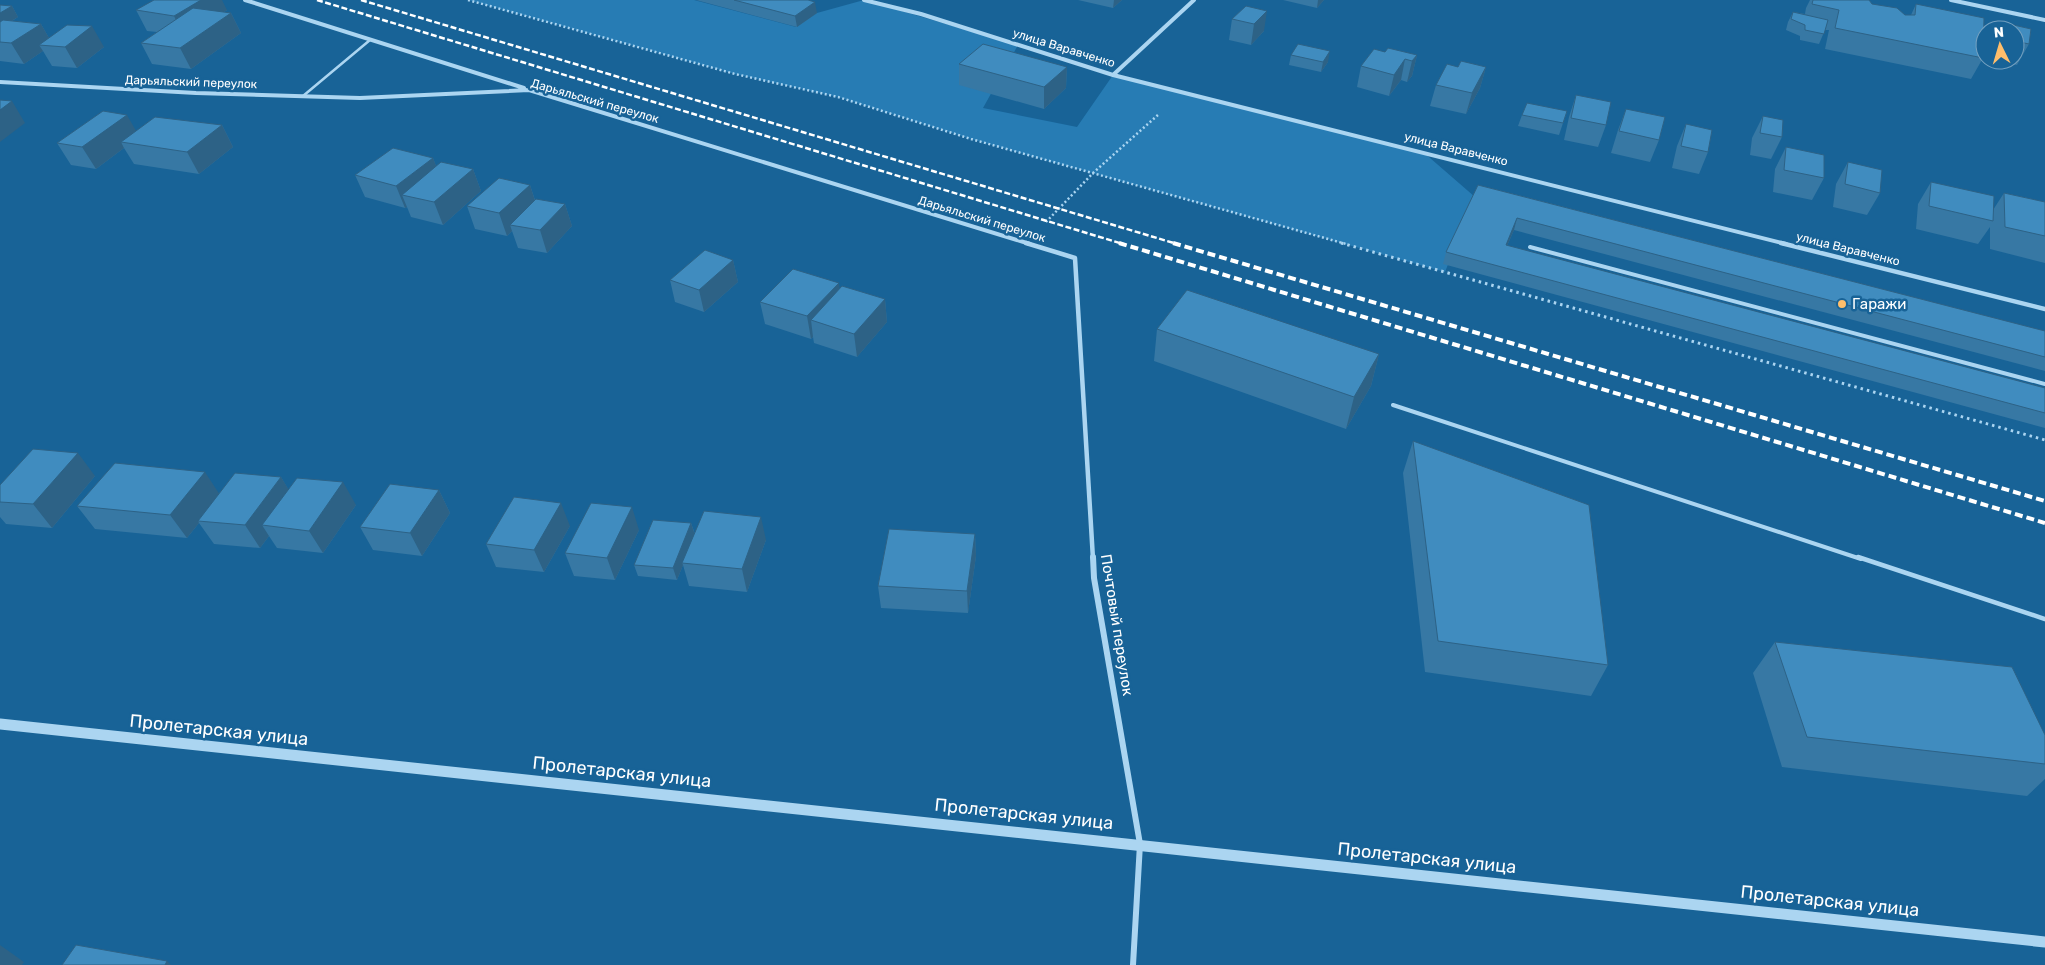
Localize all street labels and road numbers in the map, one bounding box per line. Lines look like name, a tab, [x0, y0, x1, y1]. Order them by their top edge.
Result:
street label: улица Варавченко	[1011, 26, 1117, 70]
street label: Дарьяльский переулок	[125, 73, 258, 91]
street label: Дарьяльский переулок	[529, 76, 661, 126]
street label: улица Варавченко	[1403, 129, 1509, 169]
street label: Дарьяльский переулок	[917, 193, 1048, 245]
street label: улица Варавченко	[1795, 229, 1901, 269]
street label: Почтовый переулок	[1097, 553, 1137, 697]
street label: Пролетарская улица	[129, 710, 309, 750]
street label: Пролетарская улица	[532, 752, 712, 792]
street label: Пролетарская улица	[934, 794, 1114, 834]
street label: Пролетарская улица	[1337, 838, 1517, 878]
street label: Пролетарская улица	[1740, 881, 1920, 921]

